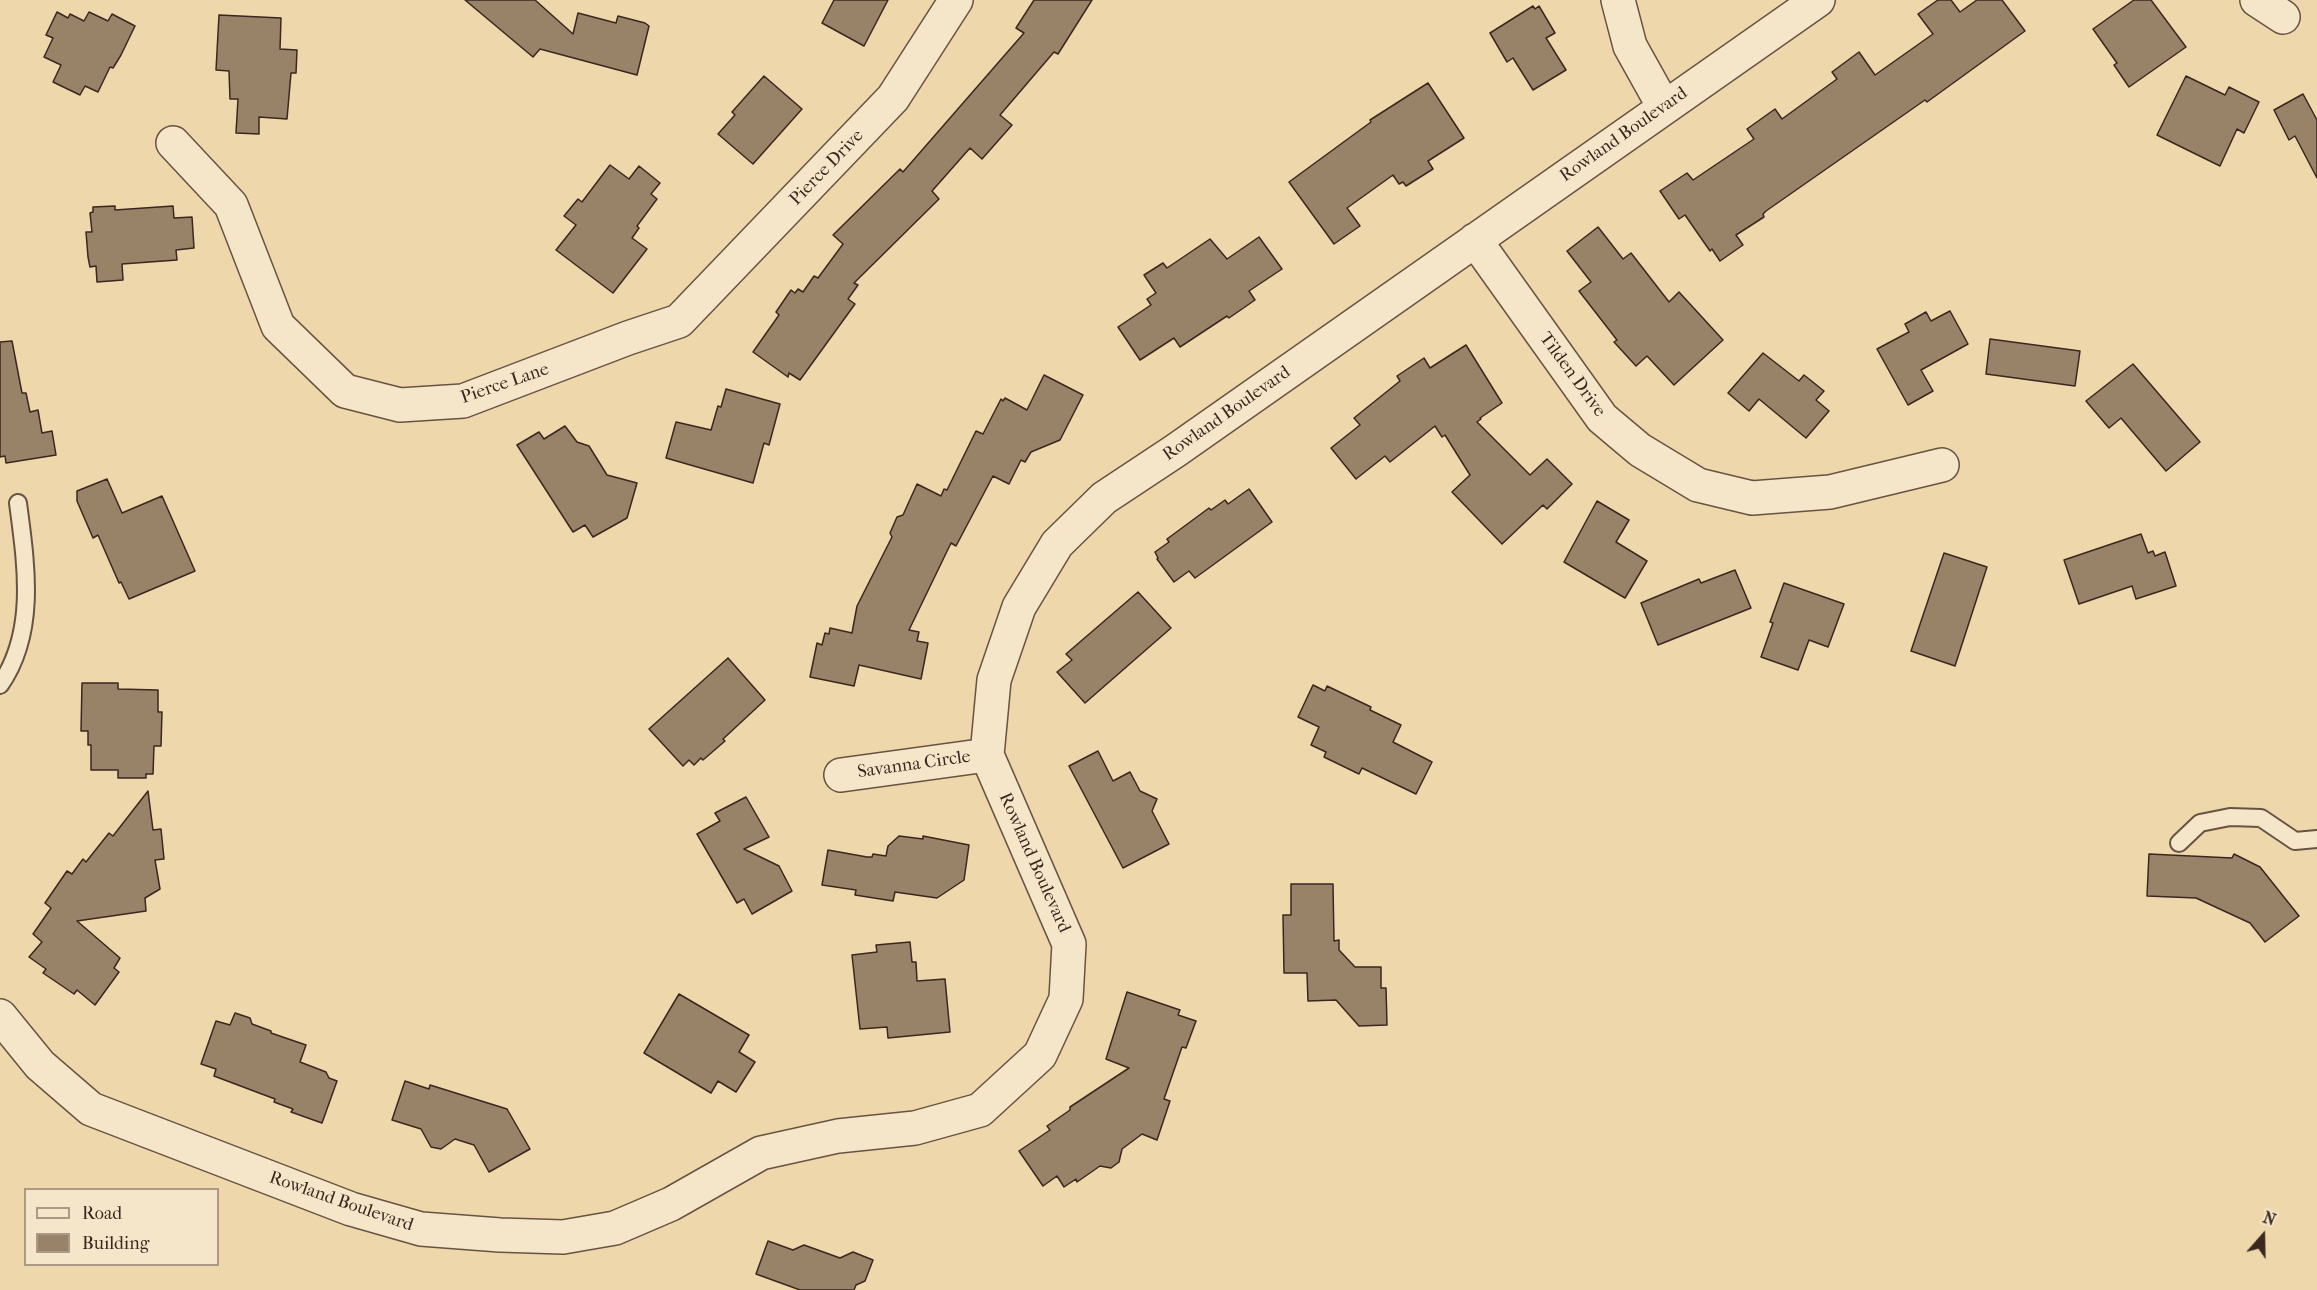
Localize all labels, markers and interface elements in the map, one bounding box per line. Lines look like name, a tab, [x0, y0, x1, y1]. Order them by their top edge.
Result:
street label: Rowland Boulevard	[1556, 83, 1692, 187]
street label: Pierce Drive	[785, 126, 869, 210]
street label: Tilden Drive	[1534, 329, 1610, 421]
street label: Pierce Lane	[458, 359, 552, 409]
street label: Rowland Boulevard	[1159, 362, 1295, 466]
street label: Savanna Circle	[856, 746, 972, 784]
street label: Rowland Boulevard	[993, 790, 1075, 936]
street label: Rowland Boulevard	[266, 1167, 416, 1237]
legend	[24, 1188, 219, 1266]
text: Road	[82, 1203, 122, 1224]
north arrow	[2233, 1206, 2293, 1266]
text: N	[2260, 1208, 2278, 1230]
text: Building	[82, 1233, 149, 1254]

